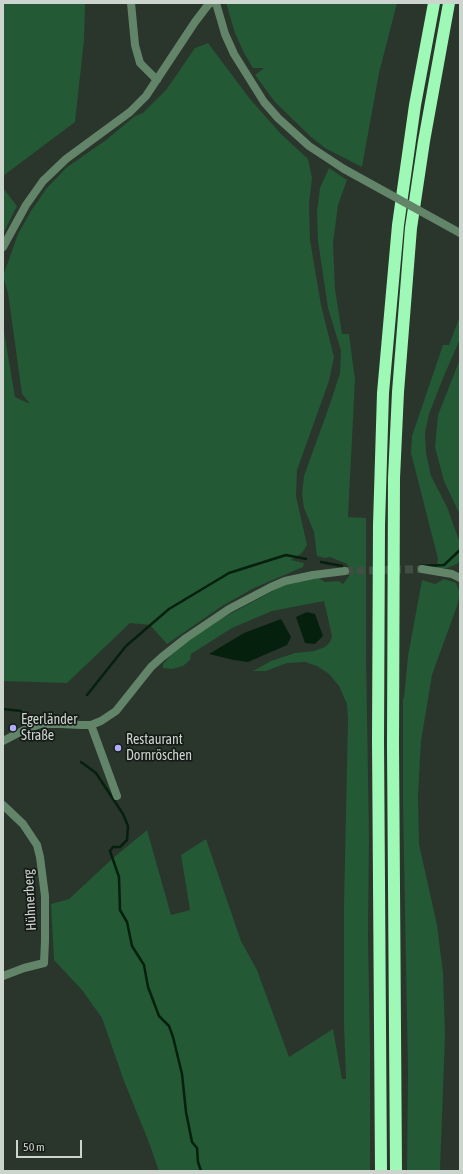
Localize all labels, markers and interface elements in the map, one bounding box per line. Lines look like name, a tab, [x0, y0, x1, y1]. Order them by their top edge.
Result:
place label: Egerländer Straße	[21, 712, 77, 744]
marker: Egerländer Straße	[8, 723, 18, 733]
place label: Restaurant Dornröschen	[126, 732, 192, 764]
marker: Restaurant Dornröschen	[113, 743, 123, 753]
street label: Hühnerberg	[20, 869, 40, 931]
scale bar	[18, 1132, 84, 1158]
text: 50 m	[23, 1140, 45, 1154]

